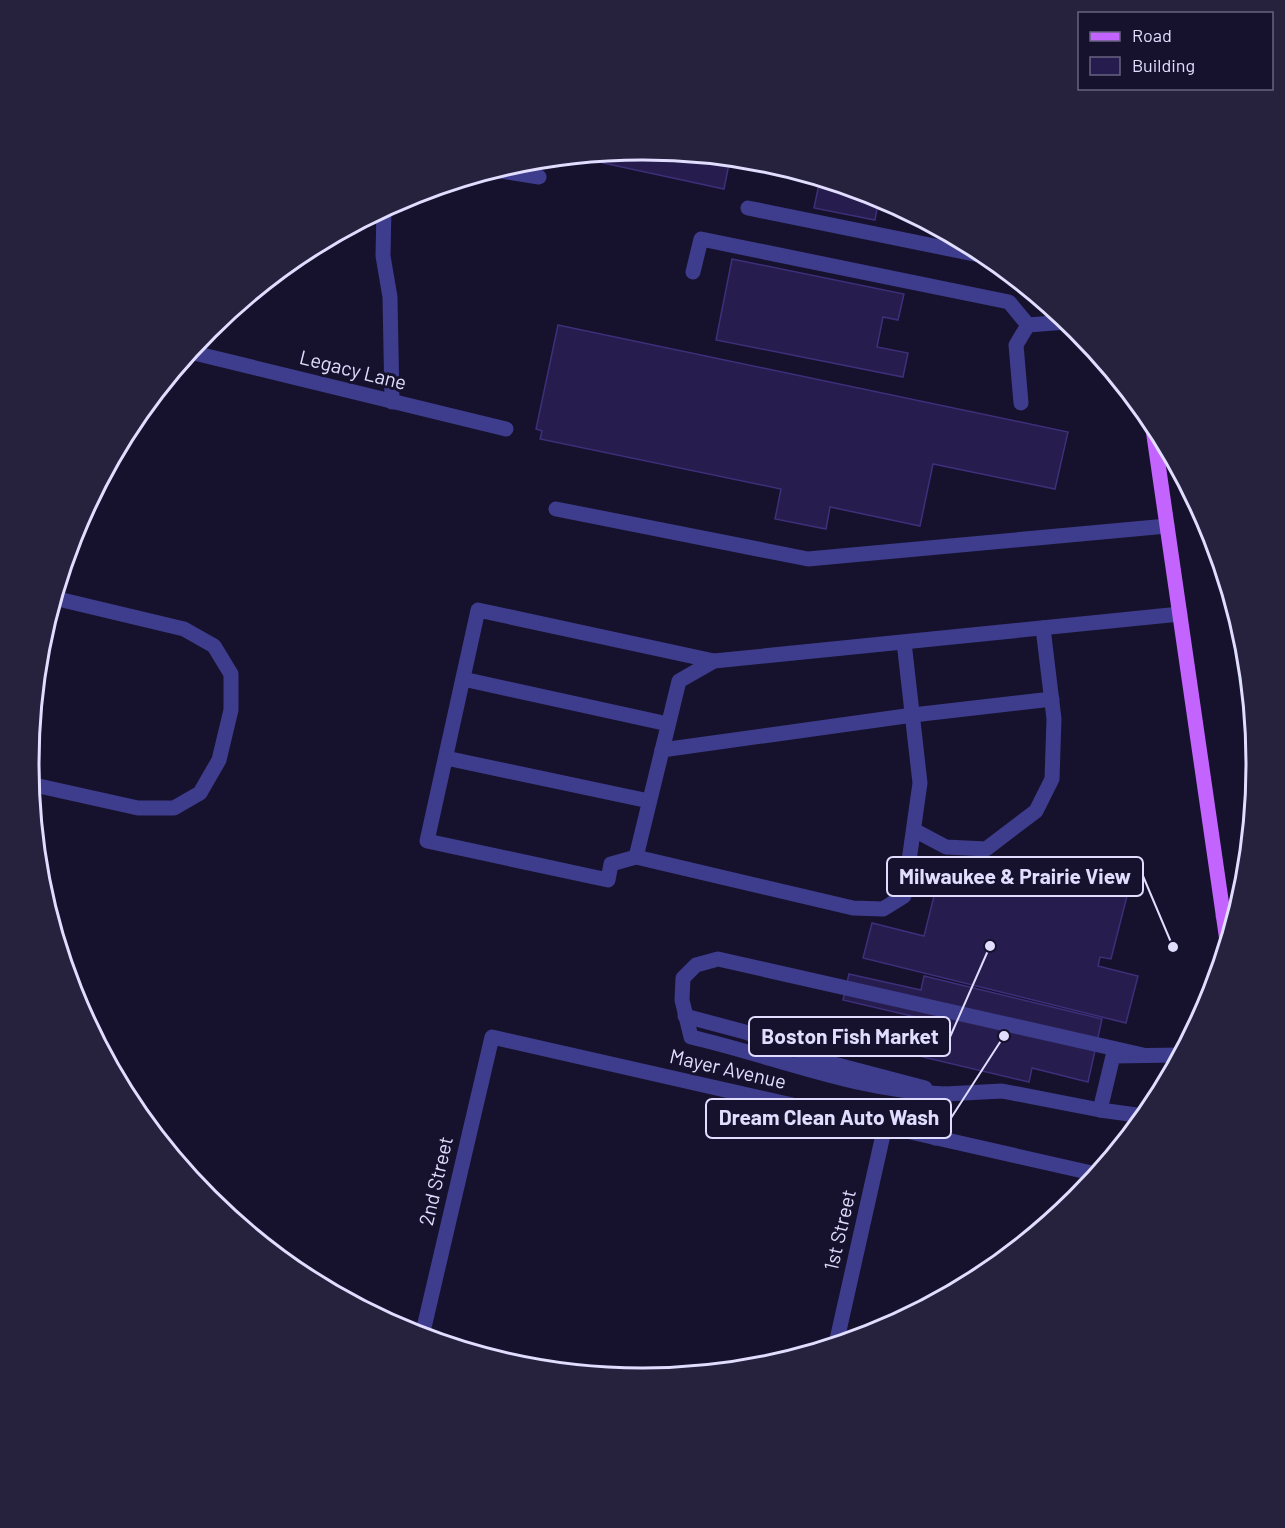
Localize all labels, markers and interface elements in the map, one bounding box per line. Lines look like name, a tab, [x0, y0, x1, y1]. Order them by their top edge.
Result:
legend	[1078, 12, 1273, 90]
text: Road	[1132, 24, 1172, 46]
text: Building	[1132, 54, 1195, 76]
street label: Legacy Lane	[297, 344, 409, 394]
callout: Milwaukee & Prairie View	[887, 857, 1143, 896]
text: Milwaukee & Prairie View	[899, 863, 1131, 888]
callout: Boston Fish Market	[749, 1017, 950, 1056]
text: Boston Fish Market	[761, 1023, 939, 1048]
street label: Mayer Avenue	[668, 1043, 789, 1093]
callout: Dream Clean Auto Wash	[706, 1099, 951, 1138]
text: Dream Clean Auto Wash	[719, 1104, 939, 1129]
street label: 2nd Street	[413, 1134, 457, 1228]
street label: 1st Street	[818, 1187, 860, 1273]

